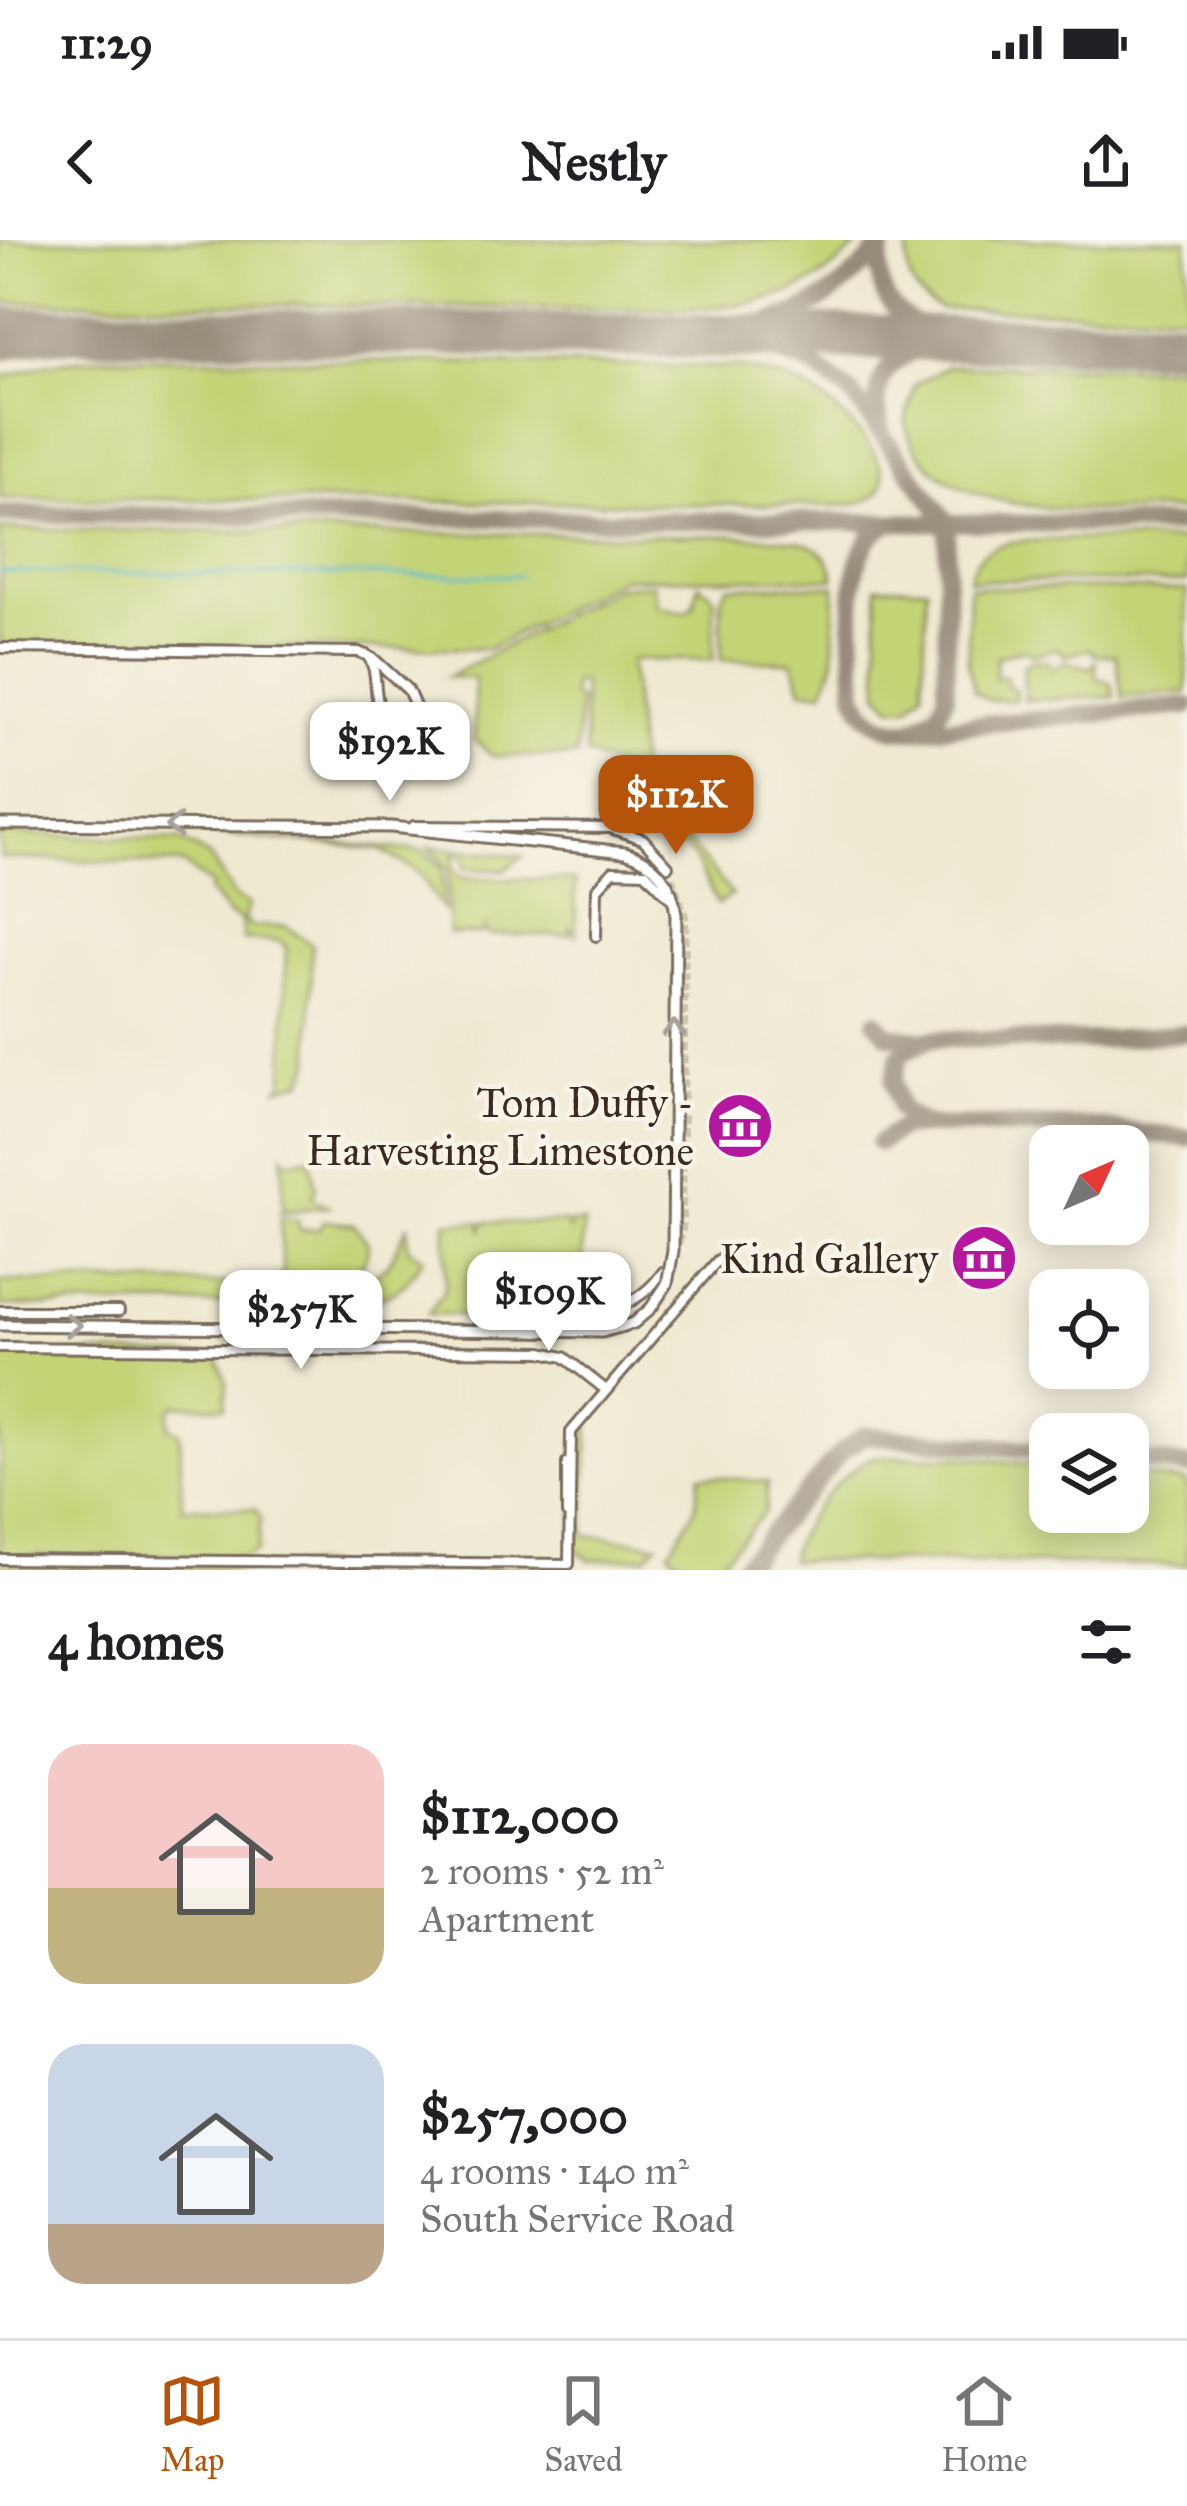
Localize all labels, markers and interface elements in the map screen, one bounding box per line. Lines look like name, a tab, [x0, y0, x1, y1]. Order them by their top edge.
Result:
text: 11:29	[60, 15, 153, 70]
icon: back	[48, 129, 114, 195]
text: Nestly	[521, 129, 666, 195]
icon: share	[1073, 129, 1139, 195]
pin: $192K	[306, 702, 474, 804]
text: $192K	[337, 717, 443, 765]
pin: $112K	[592, 755, 760, 857]
text: $112K	[625, 770, 727, 818]
one-way arrow	[164, 813, 183, 839]
one-way arrow	[660, 1019, 686, 1038]
place label: Tom Duffy - Harvesting Limestone	[306, 1077, 694, 1177]
museum icon: Tom Duffy - Harvesting Limestone	[705, 1091, 775, 1161]
north arrow	[1029, 1125, 1149, 1245]
map controls	[1029, 1125, 1149, 1533]
museum icon: Kind Gallery	[949, 1223, 1019, 1293]
place label: Kind Gallery	[720, 1233, 939, 1285]
pin: $109K	[465, 1252, 633, 1354]
text: $109K	[494, 1267, 604, 1315]
button: locate	[1029, 1269, 1149, 1389]
pin: $257K	[217, 1270, 385, 1372]
text: $257K	[247, 1285, 355, 1333]
one-way arrow	[64, 1312, 83, 1338]
button: layers	[1029, 1413, 1149, 1533]
icon: filters	[1073, 1609, 1139, 1675]
text: 4 homes	[48, 1611, 224, 1673]
text: $112,000	[420, 1785, 619, 1847]
icon: home	[144, 1792, 288, 1936]
text: 2 rooms · 52 m²	[420, 1847, 664, 1895]
text: Apartment	[420, 1895, 594, 1943]
text: $257,000	[420, 2085, 628, 2147]
icon: home	[144, 2092, 288, 2236]
text: 4 rooms · 140 m²	[420, 2147, 689, 2195]
text: South Service Road	[420, 2195, 734, 2243]
tab: Map	[159, 2368, 225, 2480]
tab: Saved	[544, 2368, 623, 2480]
tab: Home	[941, 2368, 1028, 2480]

